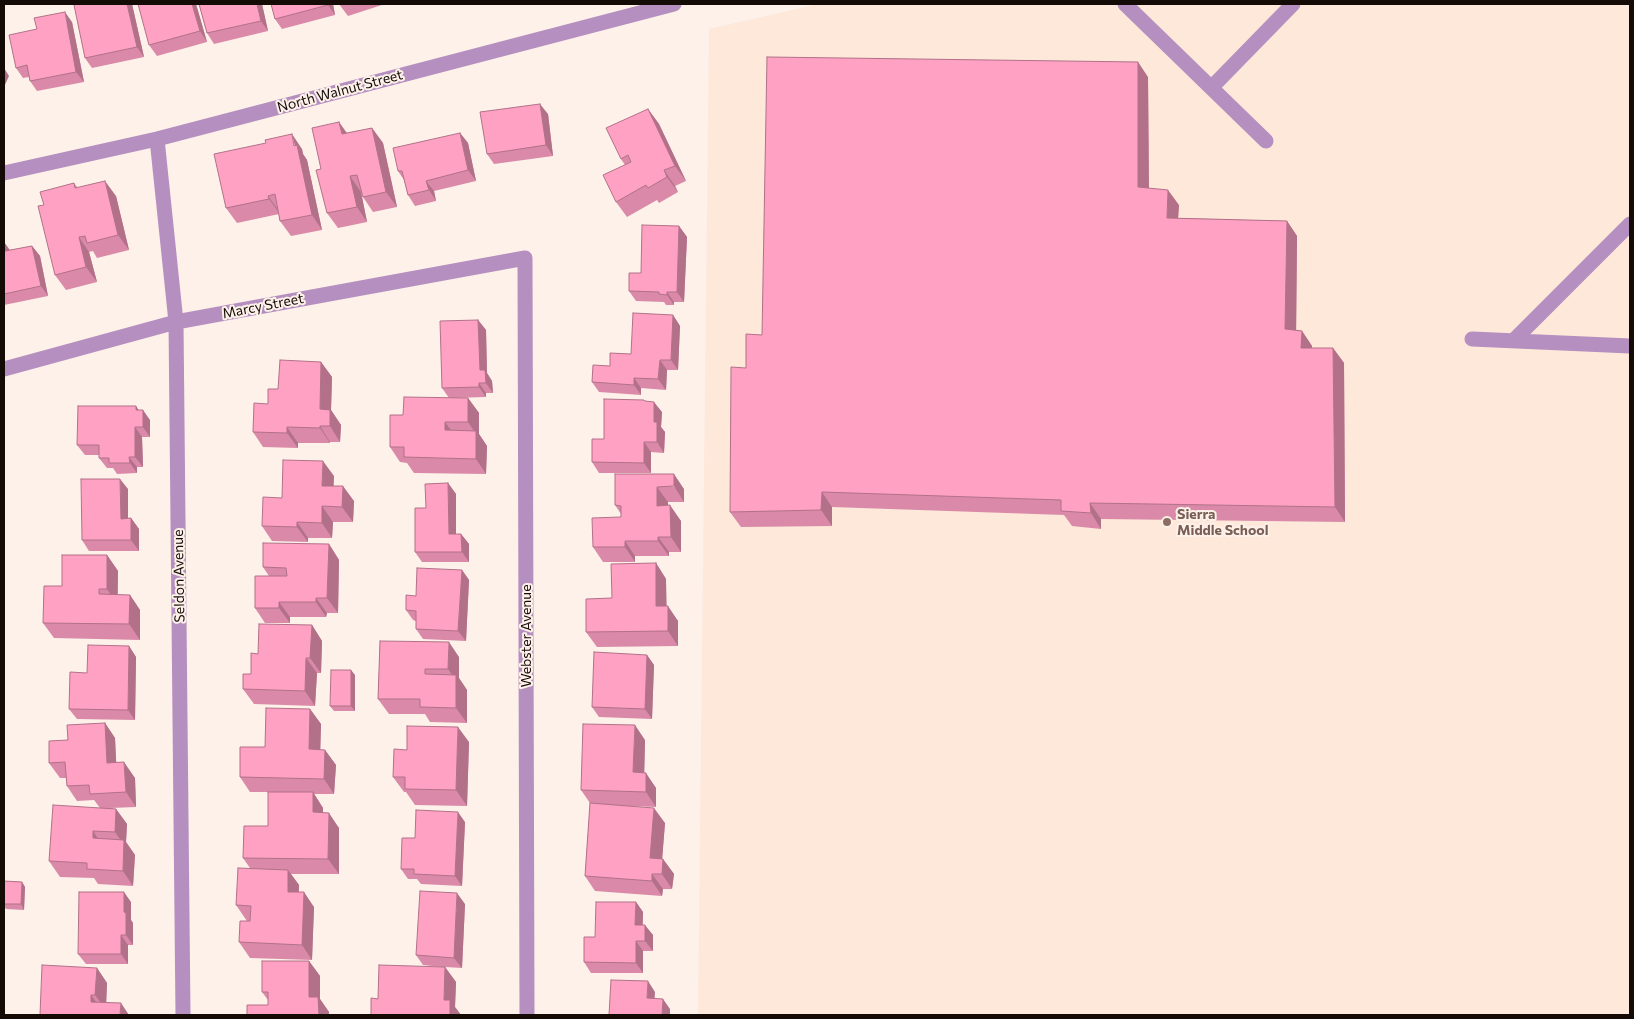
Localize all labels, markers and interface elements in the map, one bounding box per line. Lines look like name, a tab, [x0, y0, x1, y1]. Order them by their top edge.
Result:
street label: North Walnut Street	[275, 66, 405, 116]
street label: Marcy Street	[221, 290, 305, 322]
place label: Sierra Middle School	[1177, 506, 1268, 538]
marker: Sierra Middle School	[1161, 516, 1173, 528]
street label: Seldon Avenue	[170, 529, 188, 623]
street label: Webster Avenue	[518, 584, 534, 688]

